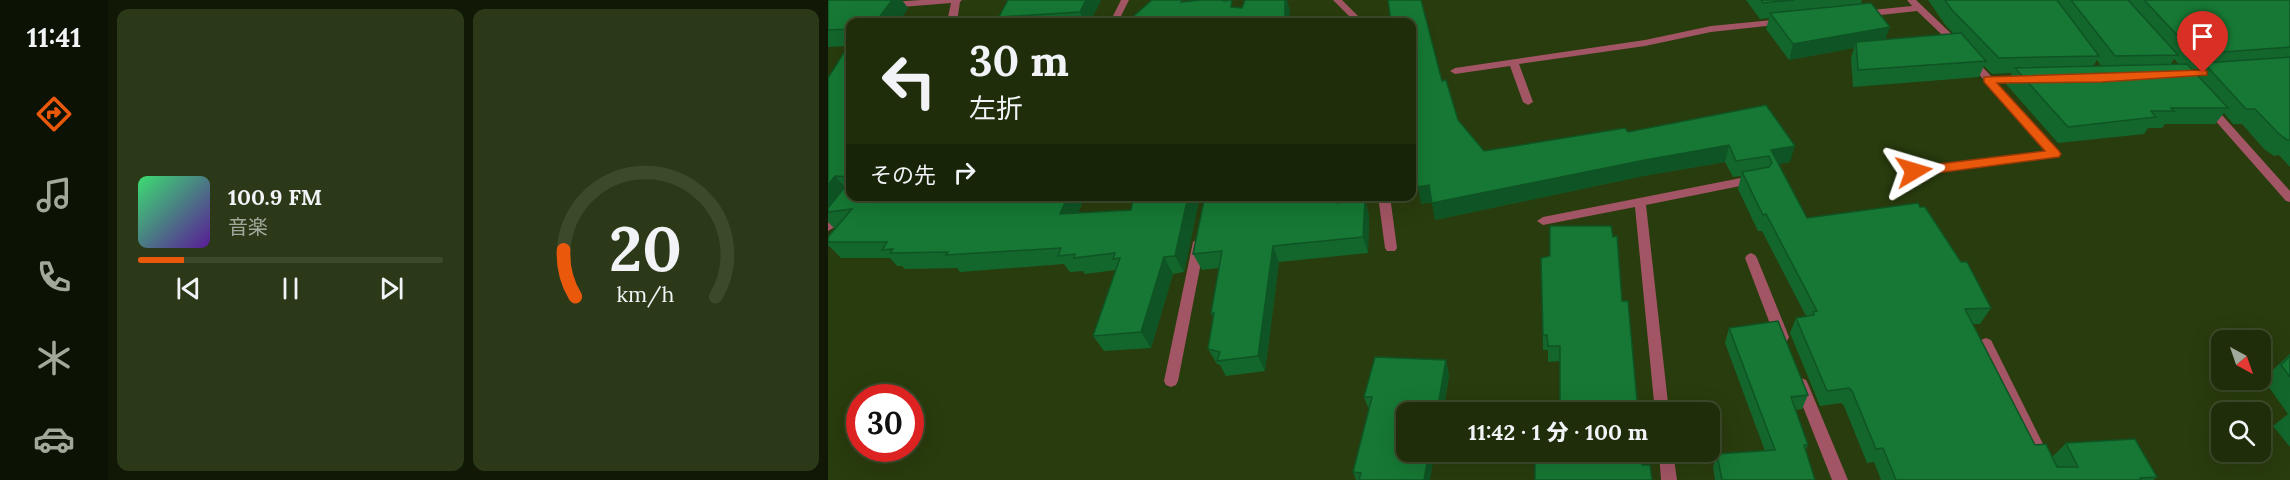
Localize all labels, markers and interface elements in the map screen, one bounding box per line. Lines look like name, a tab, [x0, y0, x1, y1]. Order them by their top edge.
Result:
pin	[2177, 11, 2228, 73]
text: 11:41	[27, 20, 81, 54]
icon: arrive	[2186, 20, 2219, 53]
text: 30 m	[969, 34, 1069, 88]
icon: left	[870, 42, 948, 120]
text: 左折	[969, 91, 1023, 125]
icon: directions	[33, 93, 75, 135]
position arrow	[1882, 139, 1946, 203]
icon: right	[948, 156, 981, 189]
text: その先	[870, 161, 936, 189]
icon: music	[33, 174, 75, 216]
text: 100.9 FM	[228, 183, 322, 211]
text: 20	[609, 208, 682, 288]
text: 音楽	[228, 214, 268, 239]
icon: phone	[33, 256, 75, 298]
icon: previous	[172, 272, 205, 305]
icon: pause	[274, 272, 307, 305]
icon: next	[375, 272, 408, 305]
text: km/h	[617, 280, 675, 308]
north arrow	[2211, 330, 2271, 390]
map controls	[2211, 330, 2271, 462]
icon: climate	[33, 337, 75, 379]
speed limit sign: 30	[846, 384, 924, 462]
button: search	[2211, 402, 2271, 462]
icon: car	[33, 418, 75, 460]
text: 11:42 · 1 分 · 100 m	[1468, 418, 1648, 446]

